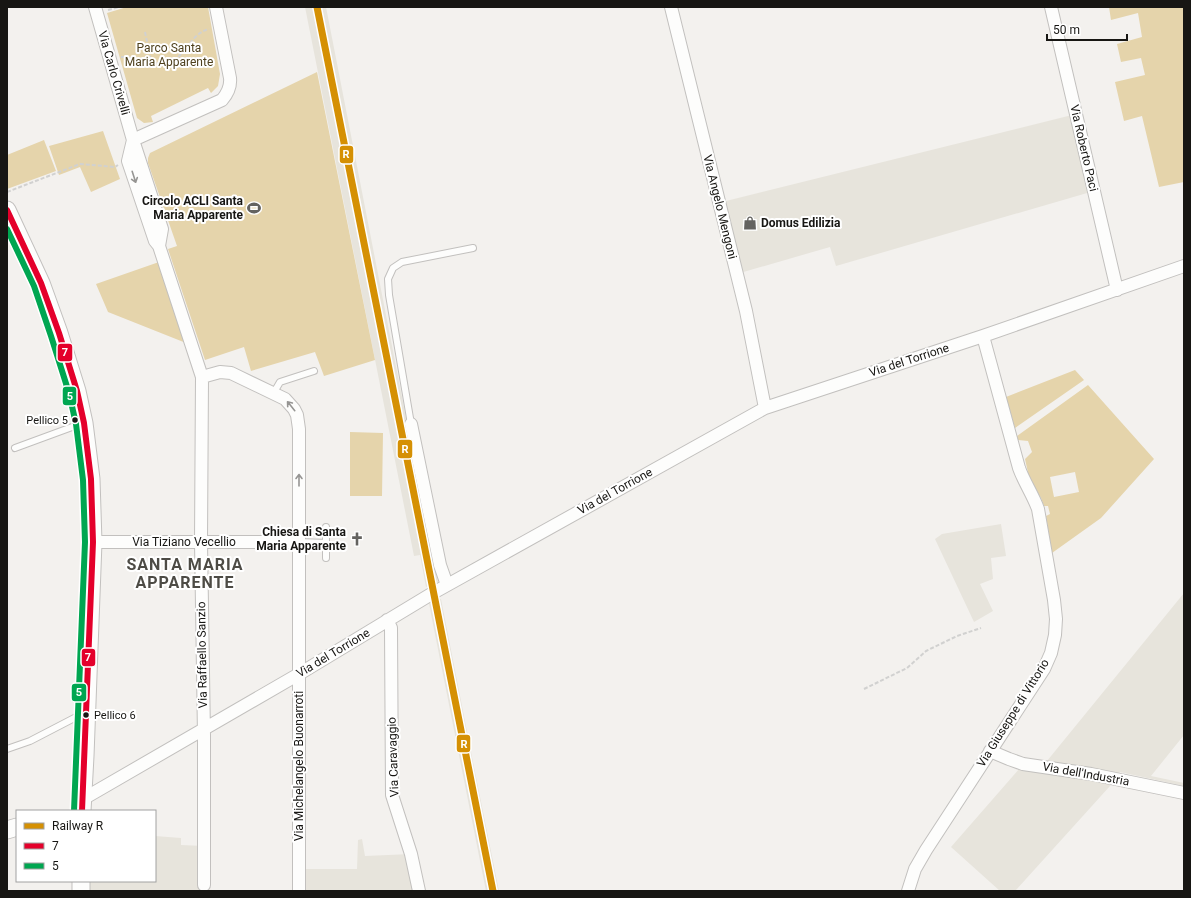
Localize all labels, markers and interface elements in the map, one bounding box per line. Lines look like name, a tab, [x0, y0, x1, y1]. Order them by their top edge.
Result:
scale bar	[1047, 16, 1127, 42]
text: 50 m	[1053, 23, 1080, 37]
street label: Via Carlo Crivelli	[95, 29, 133, 117]
park label: Parco Santa Maria Apparente	[125, 41, 213, 69]
street label: Via Roberto Paci	[1067, 103, 1101, 193]
line badge: R	[339, 145, 354, 164]
text: R	[342, 148, 350, 161]
street label: Via Angelo Mengoni	[700, 153, 740, 261]
one-way arrow	[130, 171, 138, 183]
place label: Circolo ACLI Santa Maria Apparente	[142, 194, 244, 222]
sports icon: Circolo ACLI Santa Maria Apparente	[246, 200, 262, 216]
shop icon: Domus Edilizia	[742, 215, 758, 231]
place label: Domus Edilizia	[761, 216, 841, 230]
street label: Via del Torrione	[867, 340, 951, 380]
line badge: 7	[57, 343, 73, 362]
text: 7	[62, 346, 68, 359]
line badge: 5	[62, 386, 77, 406]
text: 5	[67, 390, 73, 403]
one-way arrow	[287, 401, 295, 412]
place label: Pellico 5	[26, 414, 68, 427]
marker: Pellico 5	[70, 415, 80, 425]
line badge: R	[397, 439, 413, 459]
text: R	[401, 443, 409, 456]
street label: Via del Torrione	[575, 465, 655, 517]
one-way arrow	[295, 474, 303, 487]
place label: Chiesa di Santa Maria Apparente	[256, 525, 347, 553]
church icon: Chiesa di Santa Maria Apparente	[349, 531, 365, 547]
street label: Via Tiziano Vecellio	[132, 535, 236, 549]
district label: SANTA MARIA APPARENTE	[126, 555, 244, 592]
street label: Via Raffaello Sanzio	[194, 601, 210, 709]
street label: Via del Torrione	[294, 626, 372, 680]
line badge: 7	[81, 648, 96, 667]
text: 7	[85, 651, 91, 664]
street label: Via Giuseppe di Vittorio	[974, 656, 1052, 770]
line badge: 5	[71, 683, 87, 702]
text: 5	[76, 686, 82, 699]
street label: Via Michelangelo Buonarroti	[292, 691, 306, 841]
place label: Pellico 6	[94, 709, 136, 722]
marker: Pellico 6	[81, 710, 91, 720]
street label: Via Caravaggio	[385, 717, 401, 797]
line badge: R	[456, 734, 471, 753]
text: R	[460, 738, 468, 751]
street label: Via dell'Industria	[1041, 759, 1131, 789]
legend	[16, 810, 156, 882]
text: Railway R	[52, 819, 104, 833]
text: 7	[52, 839, 59, 853]
text: 5	[52, 859, 59, 873]

